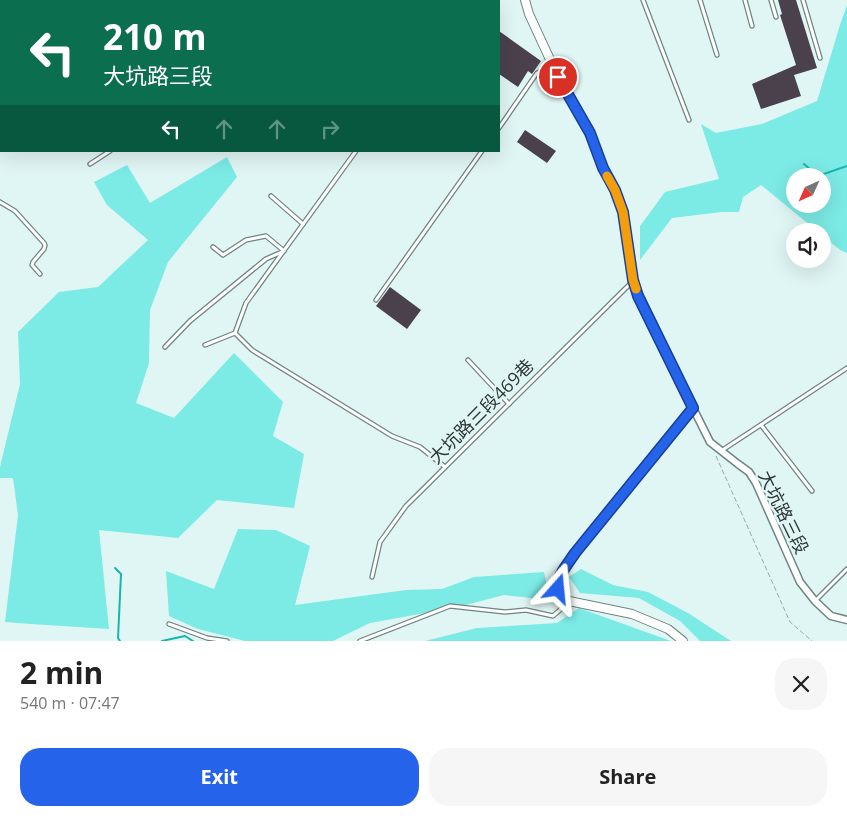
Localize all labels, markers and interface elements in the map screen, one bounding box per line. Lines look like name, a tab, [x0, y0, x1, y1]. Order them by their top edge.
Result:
text: 210 m	[103, 13, 207, 60]
icon: left	[20, 20, 85, 85]
pin	[537, 56, 579, 98]
text: 大坑路三段	[103, 60, 213, 90]
icon: arrive	[544, 63, 572, 91]
icon: left	[157, 115, 185, 143]
icon: ahead	[210, 115, 238, 143]
icon: ahead	[263, 115, 291, 143]
icon: right	[316, 115, 344, 143]
north arrow	[786, 168, 831, 212]
map controls	[786, 168, 831, 268]
button: sound	[786, 223, 831, 268]
street label: 大坑路三段469巷	[423, 353, 539, 469]
street label: 大坑路三段	[753, 466, 815, 558]
position arrow	[531, 562, 583, 614]
text: 2 min	[20, 652, 103, 693]
button: close	[775, 658, 827, 710]
text: 540 m · 07:47	[20, 692, 120, 714]
button: Exit	[20, 748, 419, 806]
button: Share	[429, 748, 827, 806]

